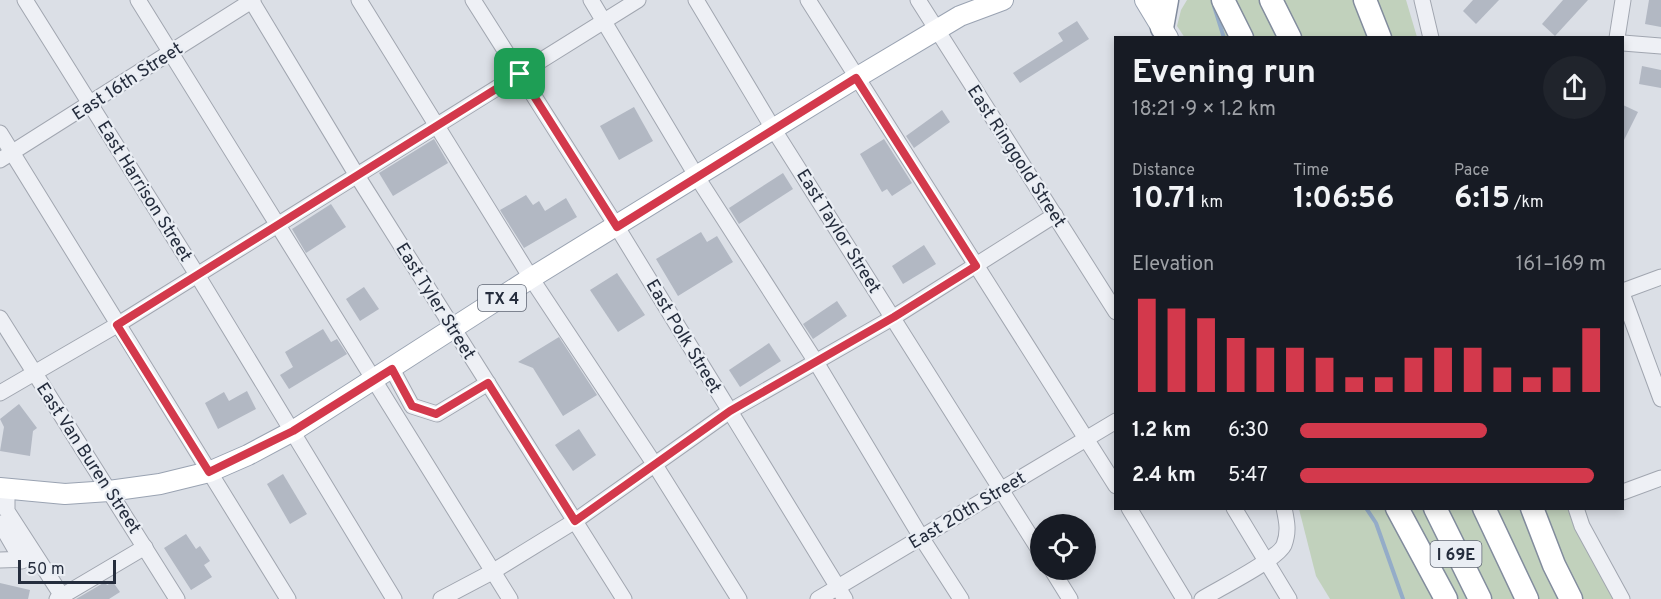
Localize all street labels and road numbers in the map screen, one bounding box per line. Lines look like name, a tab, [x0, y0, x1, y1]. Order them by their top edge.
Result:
street label: East 16th Street	[68, 38, 187, 127]
street label: East Ringgold Street	[961, 81, 1070, 232]
street label: East Harrison Street	[91, 117, 196, 266]
street label: East Taylor Street	[790, 165, 885, 298]
street label: East Tyler Street	[390, 239, 480, 364]
street label: East Polk Street	[640, 276, 726, 398]
road number: TX 4	[478, 285, 526, 311]
street label: East Van Buren Street	[30, 379, 145, 539]
street label: East 20th Street	[905, 467, 1030, 555]
road number: I 69E	[1430, 541, 1482, 567]

